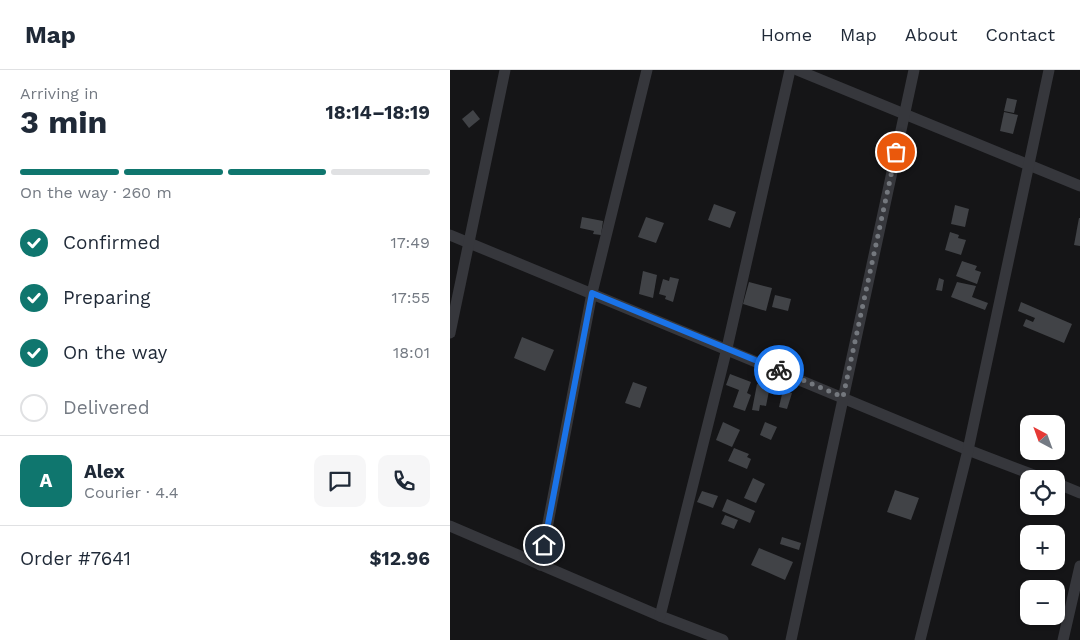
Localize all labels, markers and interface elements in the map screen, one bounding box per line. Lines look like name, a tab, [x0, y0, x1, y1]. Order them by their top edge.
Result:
text: Map	[25, 21, 76, 49]
text: Home	[761, 24, 812, 45]
text: Map	[840, 24, 877, 45]
text: About	[905, 24, 957, 45]
text: Contact	[985, 24, 1055, 45]
text: Arriving in	[20, 84, 98, 103]
text: 18:14–18:19	[326, 101, 430, 124]
text: 3 min	[20, 103, 107, 141]
pin	[875, 131, 917, 173]
icon: bag	[882, 138, 910, 166]
text: On the way · 260 m	[20, 183, 172, 202]
icon: check	[20, 229, 48, 257]
text: Confirmed	[63, 231, 160, 254]
text: 17:49	[390, 233, 430, 252]
icon: check	[20, 284, 48, 312]
text: Preparing	[63, 286, 150, 309]
text: 17:55	[391, 288, 430, 307]
icon: check	[20, 339, 48, 367]
text: On the way	[63, 341, 167, 364]
text: 18:01	[393, 343, 430, 362]
courier	[754, 345, 804, 395]
icon: bike	[765, 356, 793, 384]
text: Delivered	[63, 396, 150, 419]
north arrow	[1020, 415, 1065, 460]
map controls	[1020, 415, 1065, 625]
button: chat	[314, 455, 366, 507]
button: phone	[378, 455, 430, 507]
text: Alex	[84, 460, 125, 483]
text: A	[40, 469, 52, 492]
button: locate	[1020, 470, 1065, 515]
text: Courier · 4.4	[84, 483, 179, 502]
pin	[523, 524, 565, 566]
button: +	[1020, 525, 1065, 570]
icon: home	[530, 531, 558, 559]
text: Order #7641	[20, 547, 131, 570]
text: $12.96	[369, 547, 430, 570]
button: −	[1020, 580, 1065, 625]

